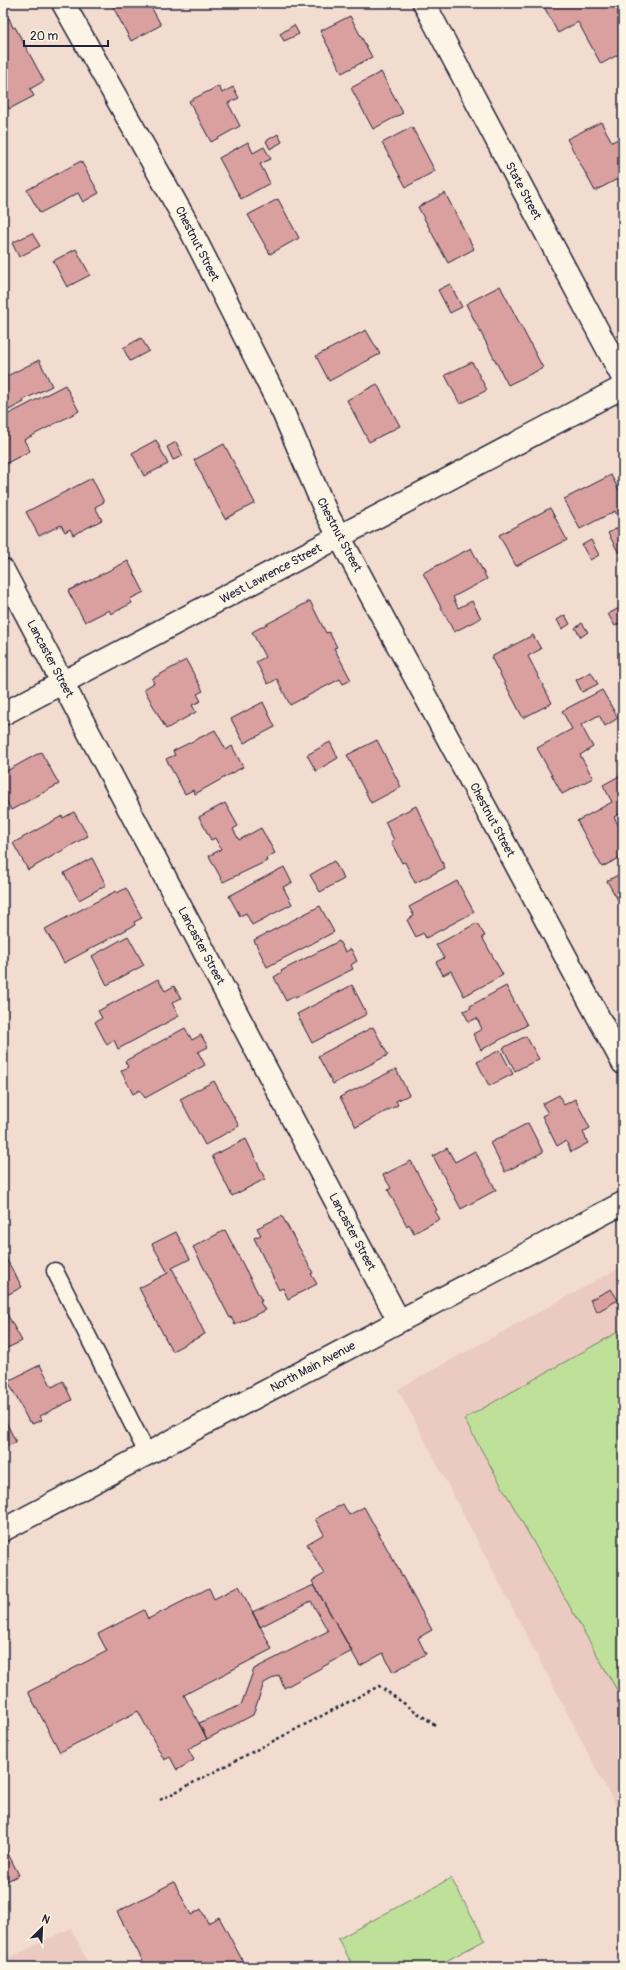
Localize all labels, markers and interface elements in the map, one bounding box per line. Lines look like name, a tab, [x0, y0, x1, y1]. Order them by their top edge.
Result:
scale bar	[24, 22, 108, 48]
text: 20 m	[30, 29, 59, 44]
street label: State Street	[502, 160, 544, 222]
street label: Chestnut Street	[172, 204, 222, 284]
street label: Chestnut Street	[313, 495, 365, 575]
street label: West Lawrence Street	[218, 541, 325, 607]
street label: Lancaster Street	[23, 618, 77, 701]
street label: Chestnut Street	[466, 780, 518, 860]
street label: Lancaster Street	[174, 905, 228, 988]
street label: Lancaster Street	[325, 1191, 379, 1274]
street label: North Main Avenue	[268, 1338, 358, 1396]
north arrow	[22, 1908, 62, 1948]
text: N	[40, 1912, 52, 1927]

